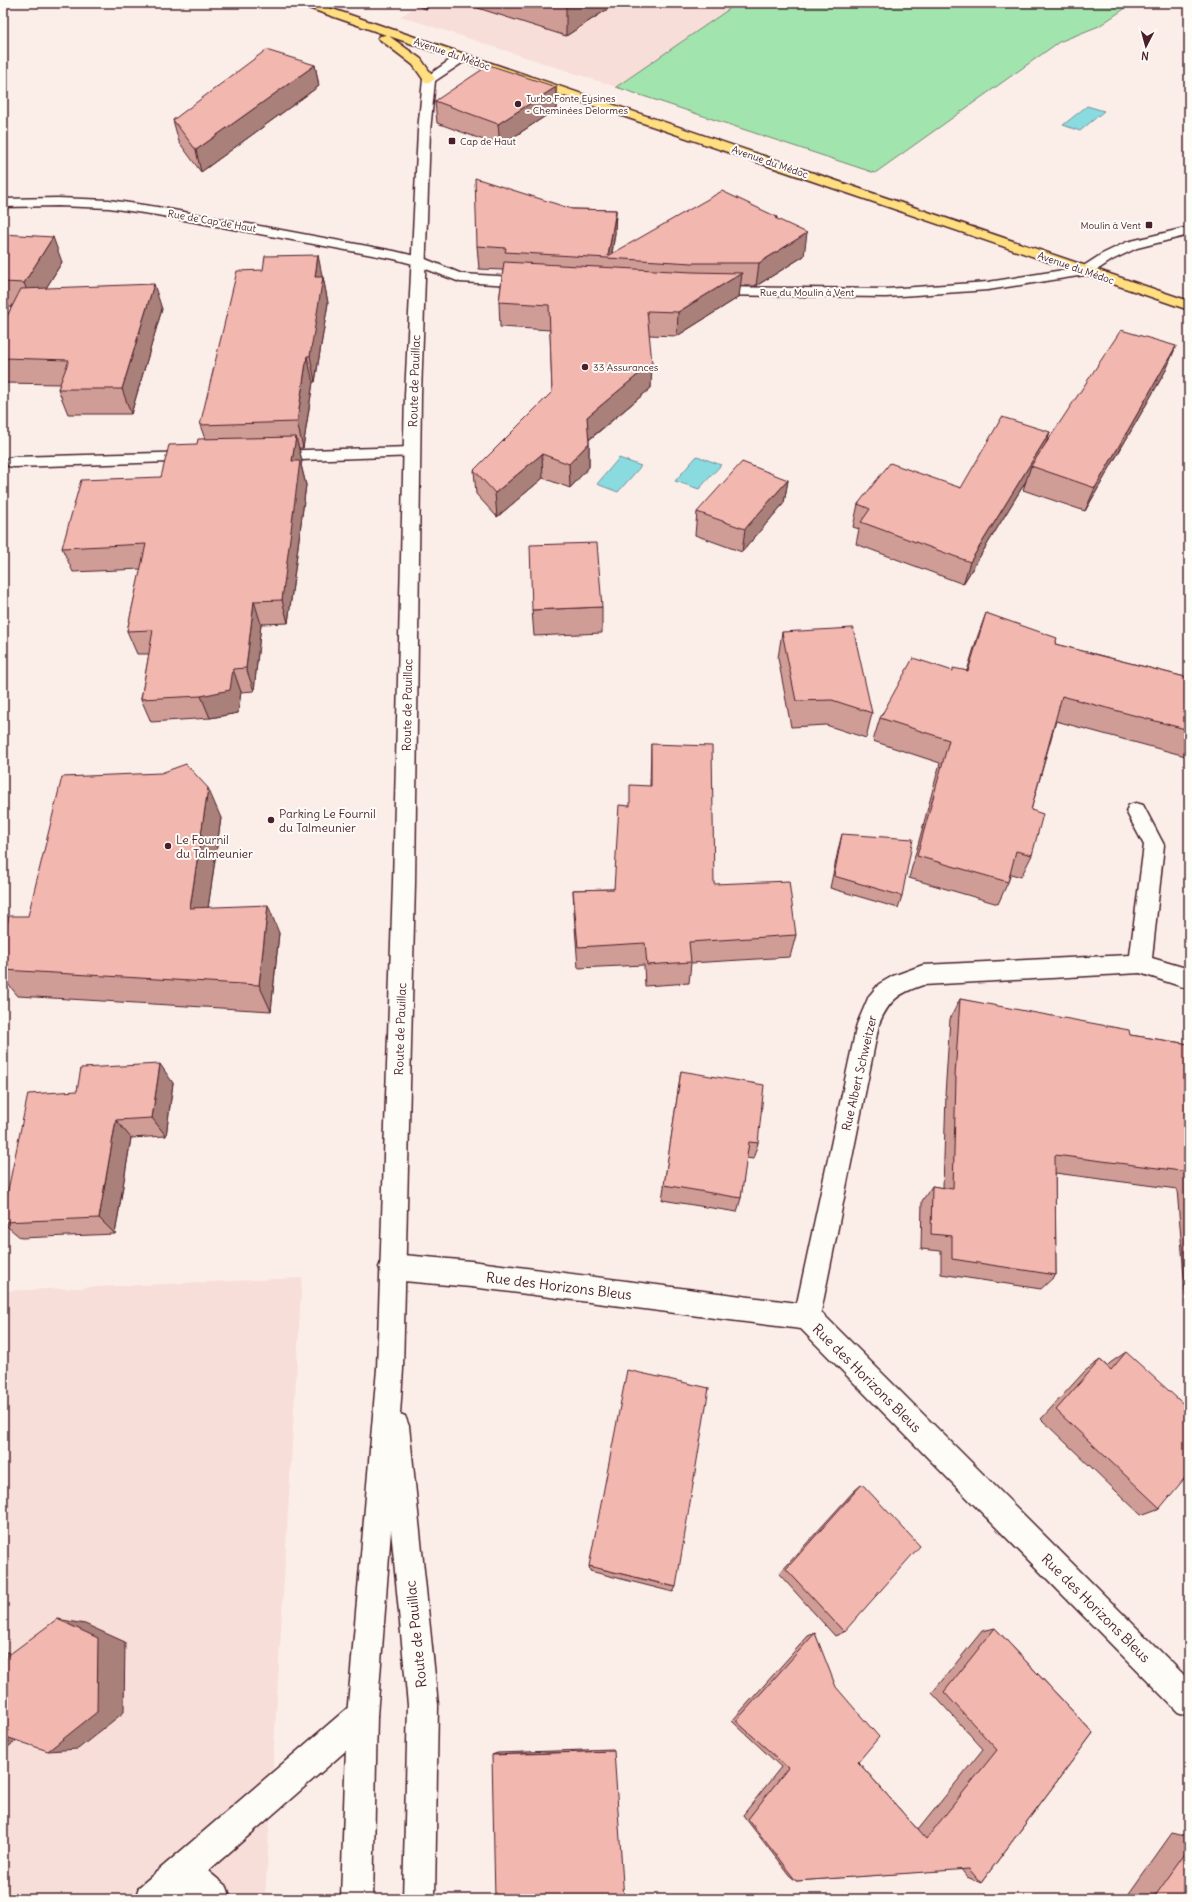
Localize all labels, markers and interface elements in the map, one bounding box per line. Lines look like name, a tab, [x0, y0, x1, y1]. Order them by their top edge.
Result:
north arrow	[1126, 26, 1166, 66]
street label: Avenue du Médoc	[412, 35, 492, 73]
text: N	[1140, 49, 1149, 63]
place label: Turbo Fonte Eysines - Cheminées Delormes	[526, 92, 628, 117]
marker: Turbo Fonte Eysines - Cheminées Delormes	[513, 99, 523, 109]
place label: Cap de Haut	[460, 135, 517, 148]
marker: Cap de Haut	[447, 136, 457, 146]
street label: Avenue du Médoc	[730, 143, 810, 181]
street label: Rue de Cap de Haut	[167, 207, 258, 235]
place label: Moulin à Vent	[1080, 219, 1142, 232]
marker: Moulin à Vent	[1144, 220, 1154, 230]
street label: Avenue du Médoc	[1036, 249, 1116, 287]
street label: Rue du Moulin à Vent	[760, 286, 855, 299]
street label: Route de Pauillac	[405, 334, 423, 428]
place label: 33 Assurances	[593, 361, 659, 374]
marker: 33 Assurances	[580, 362, 590, 372]
street label: Route de Pauillac	[399, 659, 415, 751]
place label: Parking Le Fournil du Talmeunier	[279, 806, 376, 835]
marker: Parking Le Fournil du Talmeunier	[266, 815, 276, 825]
place label: Le Fournil du Talmeunier	[176, 832, 253, 861]
marker: Le Fournil du Talmeunier	[163, 841, 173, 851]
street label: Route de Pauillac	[391, 982, 409, 1076]
street label: Rue Albert Schweitzer	[838, 1014, 880, 1132]
street label: Rue des Horizons Bleus	[485, 1268, 633, 1304]
street label: Rue des Horizons Bleus	[809, 1320, 925, 1436]
street label: Rue des Horizons Bleus	[1038, 1550, 1154, 1666]
street label: Route de Pauillac	[401, 1579, 431, 1689]

